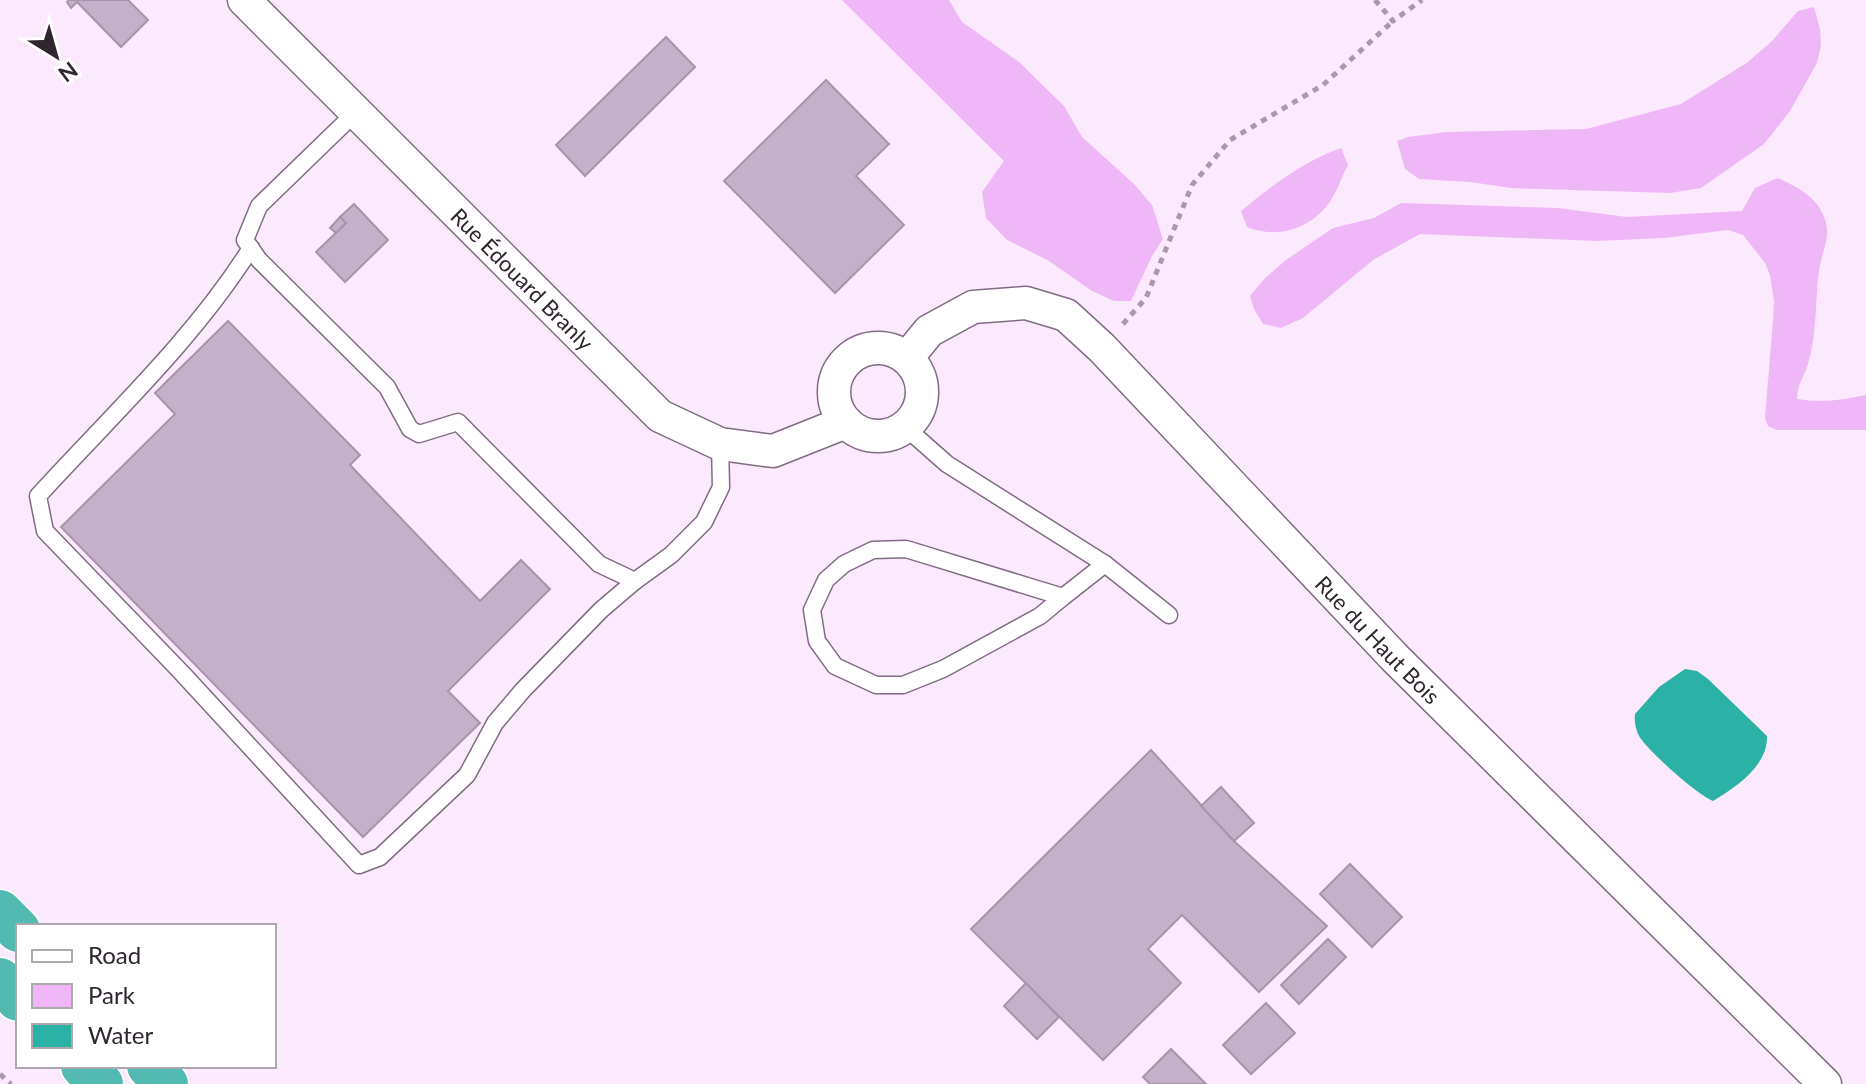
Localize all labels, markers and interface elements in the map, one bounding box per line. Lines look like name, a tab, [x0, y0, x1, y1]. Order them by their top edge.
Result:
north arrow	[16, 16, 96, 96]
text: N	[53, 56, 83, 88]
street label: Rue Édouard Branly	[446, 202, 600, 356]
street label: Rue du Haut Bois	[1310, 569, 1446, 709]
legend	[16, 924, 276, 1068]
text: Road	[88, 940, 141, 969]
text: Park	[88, 980, 136, 1009]
text: Water	[88, 1020, 153, 1049]

